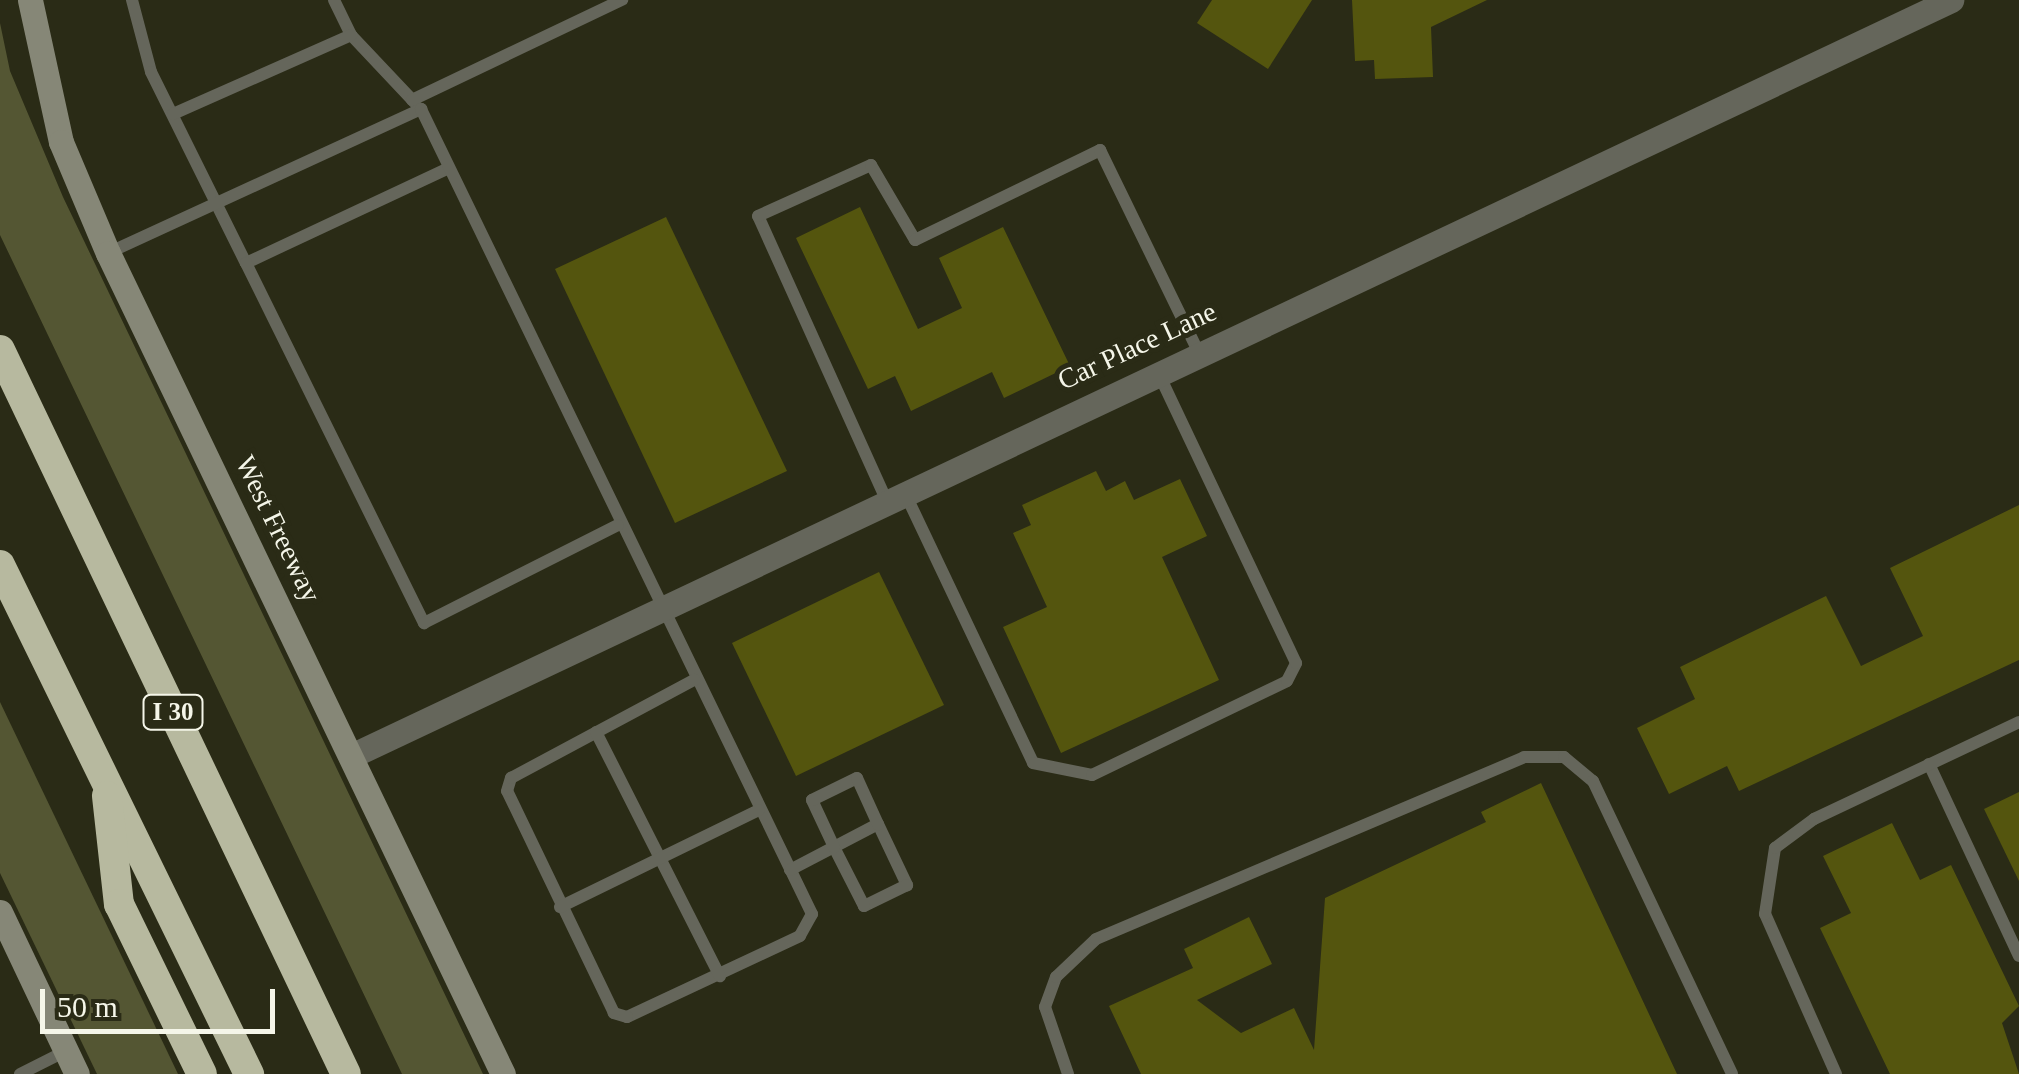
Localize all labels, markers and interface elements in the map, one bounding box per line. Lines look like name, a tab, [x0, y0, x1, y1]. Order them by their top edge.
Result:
street label: Car Place Lane	[1052, 295, 1222, 397]
street label: West Freeway	[228, 450, 328, 608]
road number: I 30	[140, 692, 206, 732]
scale bar	[45, 969, 280, 1031]
text: 50 m	[57, 990, 118, 1023]

